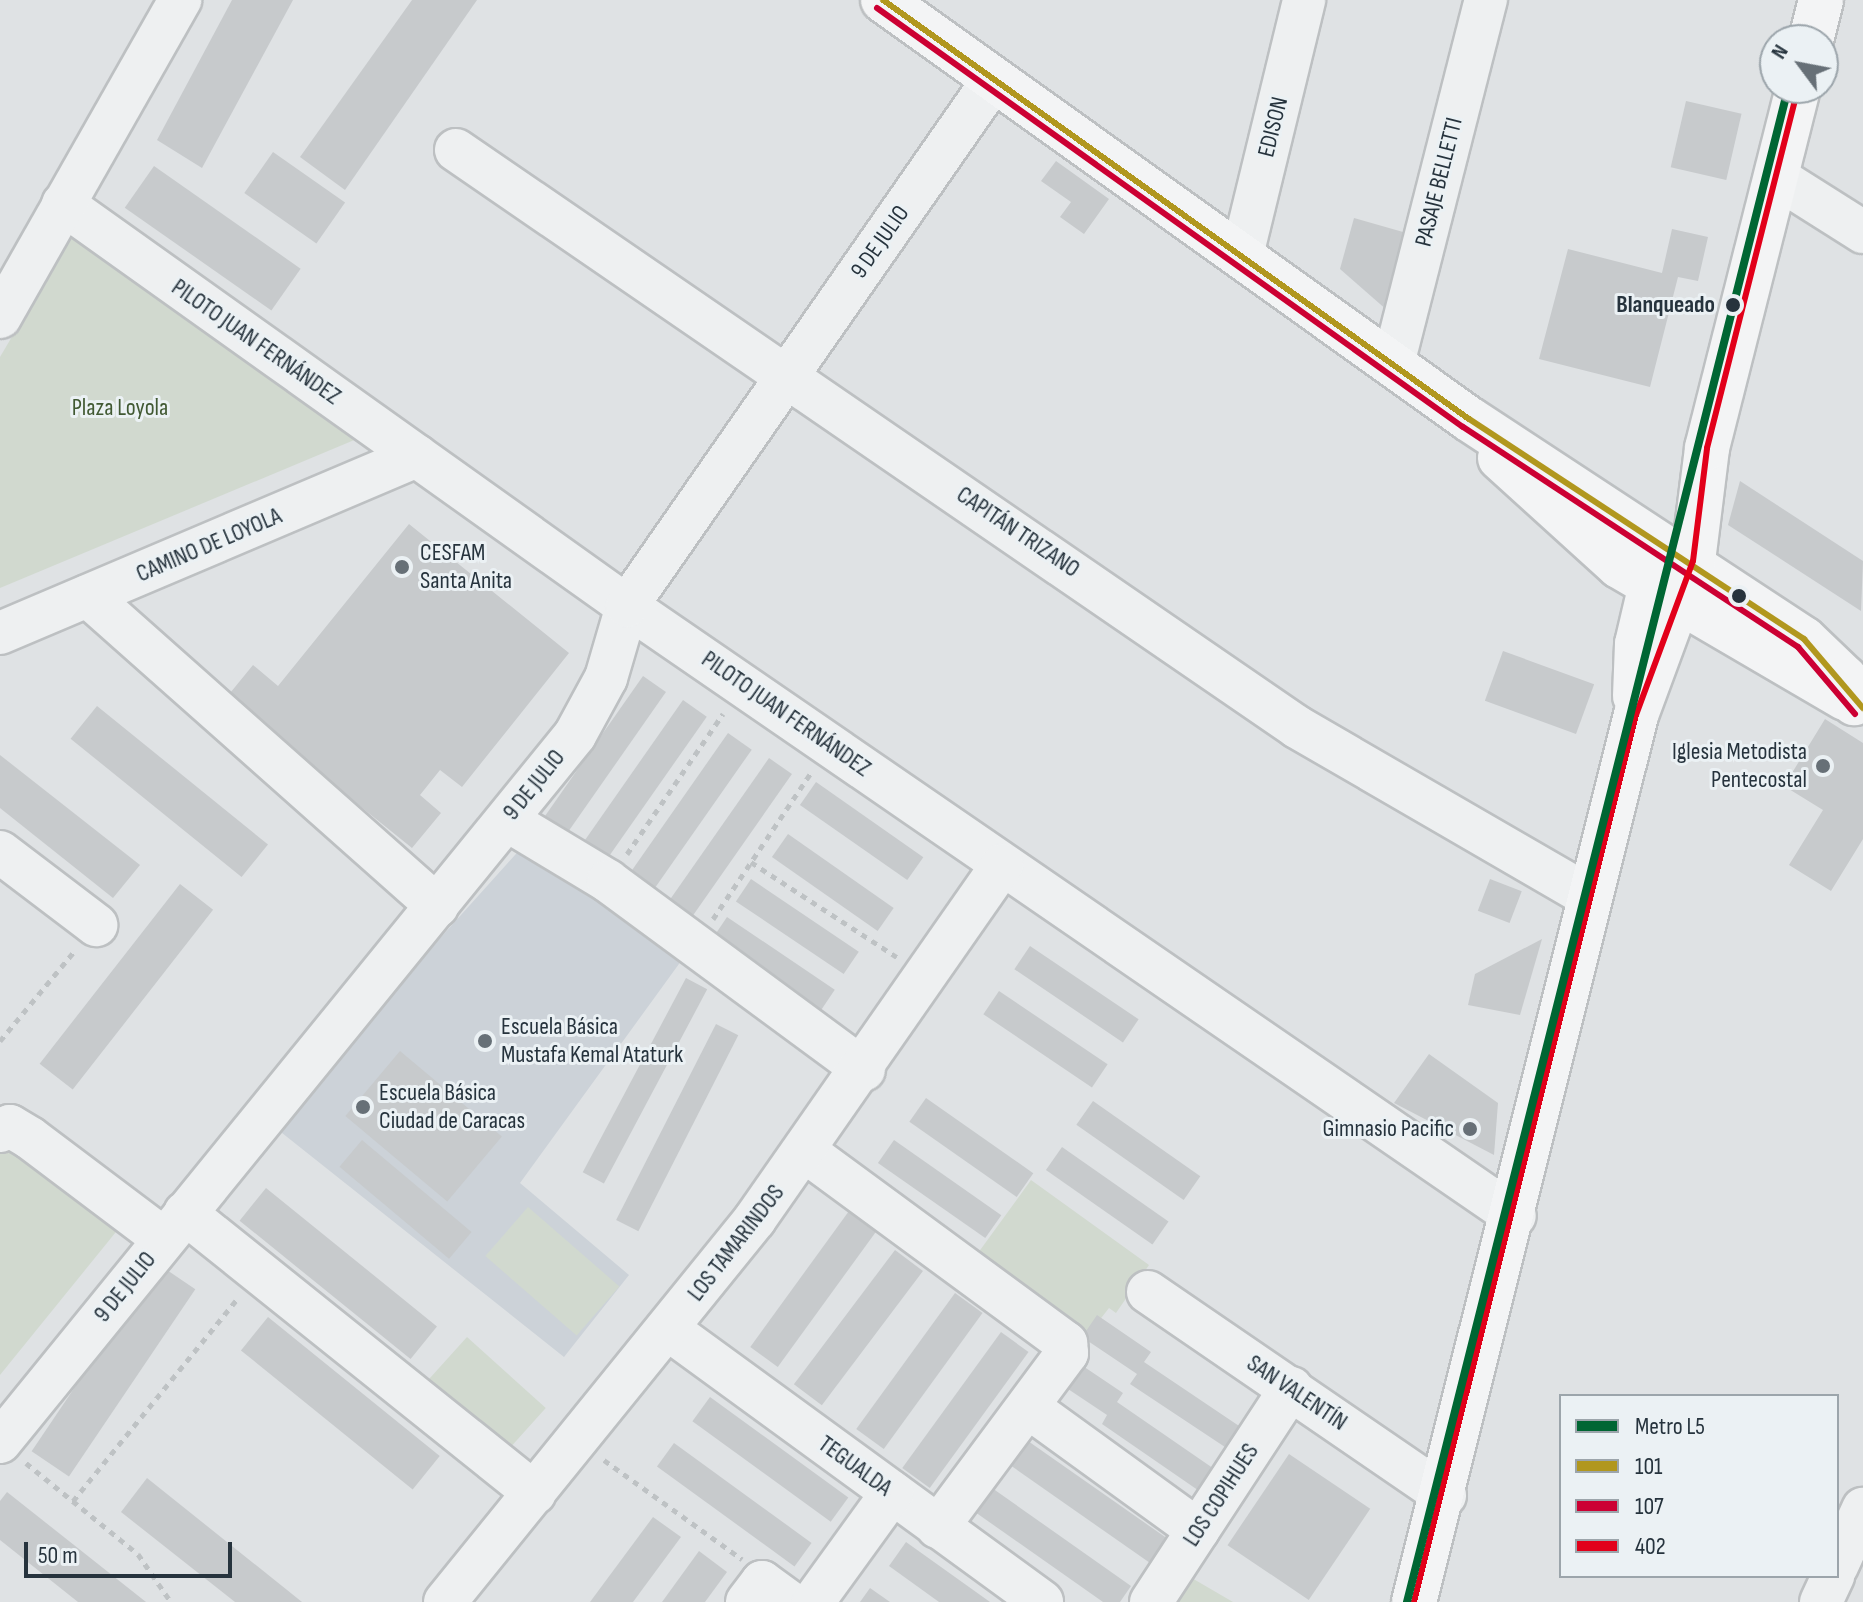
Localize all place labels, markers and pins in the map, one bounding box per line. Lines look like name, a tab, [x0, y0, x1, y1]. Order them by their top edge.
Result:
place label: Blanqueado	[1616, 291, 1715, 319]
marker: Blanqueado	[1722, 294, 1744, 316]
place label: CESFAM Santa Anita	[420, 539, 512, 595]
marker: CESFAM Santa Anita	[391, 556, 413, 578]
unlabelled marker	[1731, 588, 1747, 604]
place label: Iglesia Metodista Pentecostal	[1672, 738, 1807, 794]
marker: Iglesia Metodista Pentecostal	[1814, 757, 1832, 775]
place label: Escuela Básica Mustafa Kemal Ataturk	[501, 1013, 683, 1069]
marker: Escuela Básica Mustafa Kemal Ataturk	[476, 1032, 494, 1050]
place label: Escuela Básica Ciudad de Caracas	[379, 1079, 525, 1135]
marker: Escuela Básica Ciudad de Caracas	[354, 1098, 372, 1116]
place label: Gimnasio Pacific	[1323, 1115, 1454, 1143]
marker: Gimnasio Pacific	[1461, 1120, 1479, 1138]

